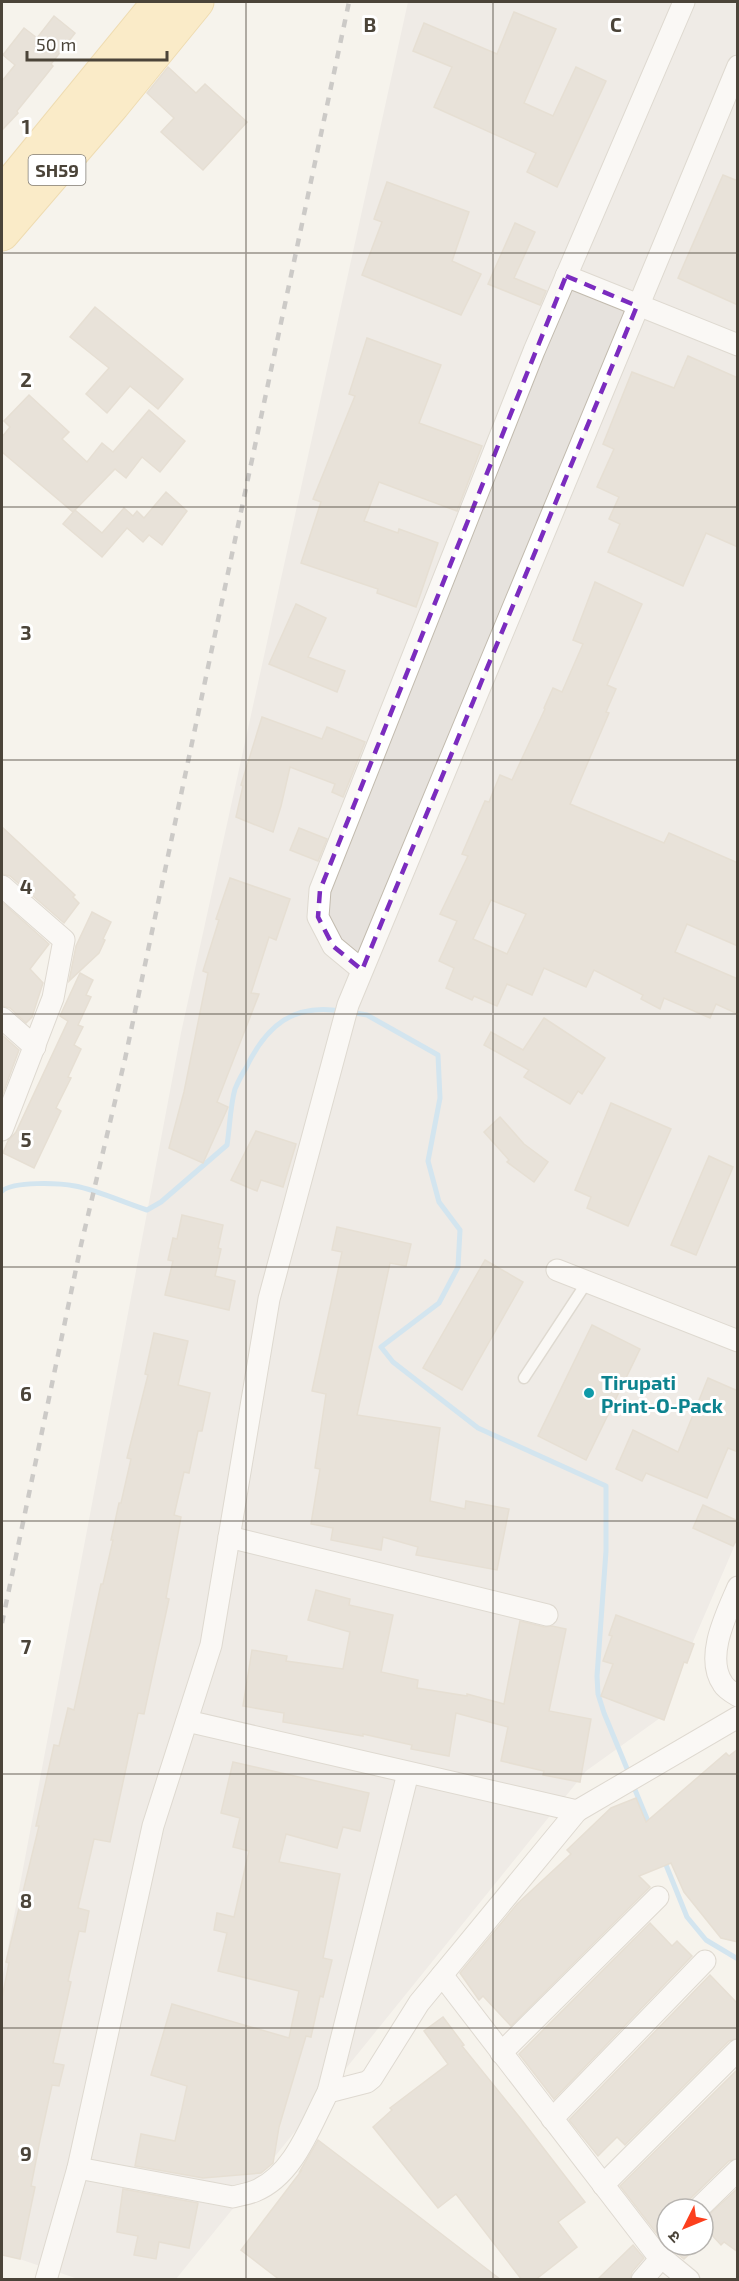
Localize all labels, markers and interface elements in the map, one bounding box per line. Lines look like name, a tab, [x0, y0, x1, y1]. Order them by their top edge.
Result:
text: B	[364, 12, 376, 36]
text: C	[610, 12, 622, 36]
scale bar	[27, 24, 166, 62]
text: 50 m	[36, 33, 76, 55]
text: 1	[22, 114, 30, 138]
road number: SH59	[28, 155, 86, 185]
text: 2	[20, 367, 32, 391]
text: 3	[20, 620, 32, 644]
text: 4	[20, 874, 33, 898]
text: 5	[20, 1127, 32, 1151]
place label: Tirupati Print-O-Pack	[601, 1370, 724, 1417]
text: 6	[20, 1381, 32, 1405]
marker: Tirupati Print-O-Pack	[582, 1386, 596, 1400]
text: 7	[21, 1634, 32, 1658]
text: 8	[20, 1888, 32, 1912]
text: 9	[20, 2141, 32, 2165]
north arrow	[655, 2197, 715, 2257]
text: उ	[663, 2227, 684, 2247]

